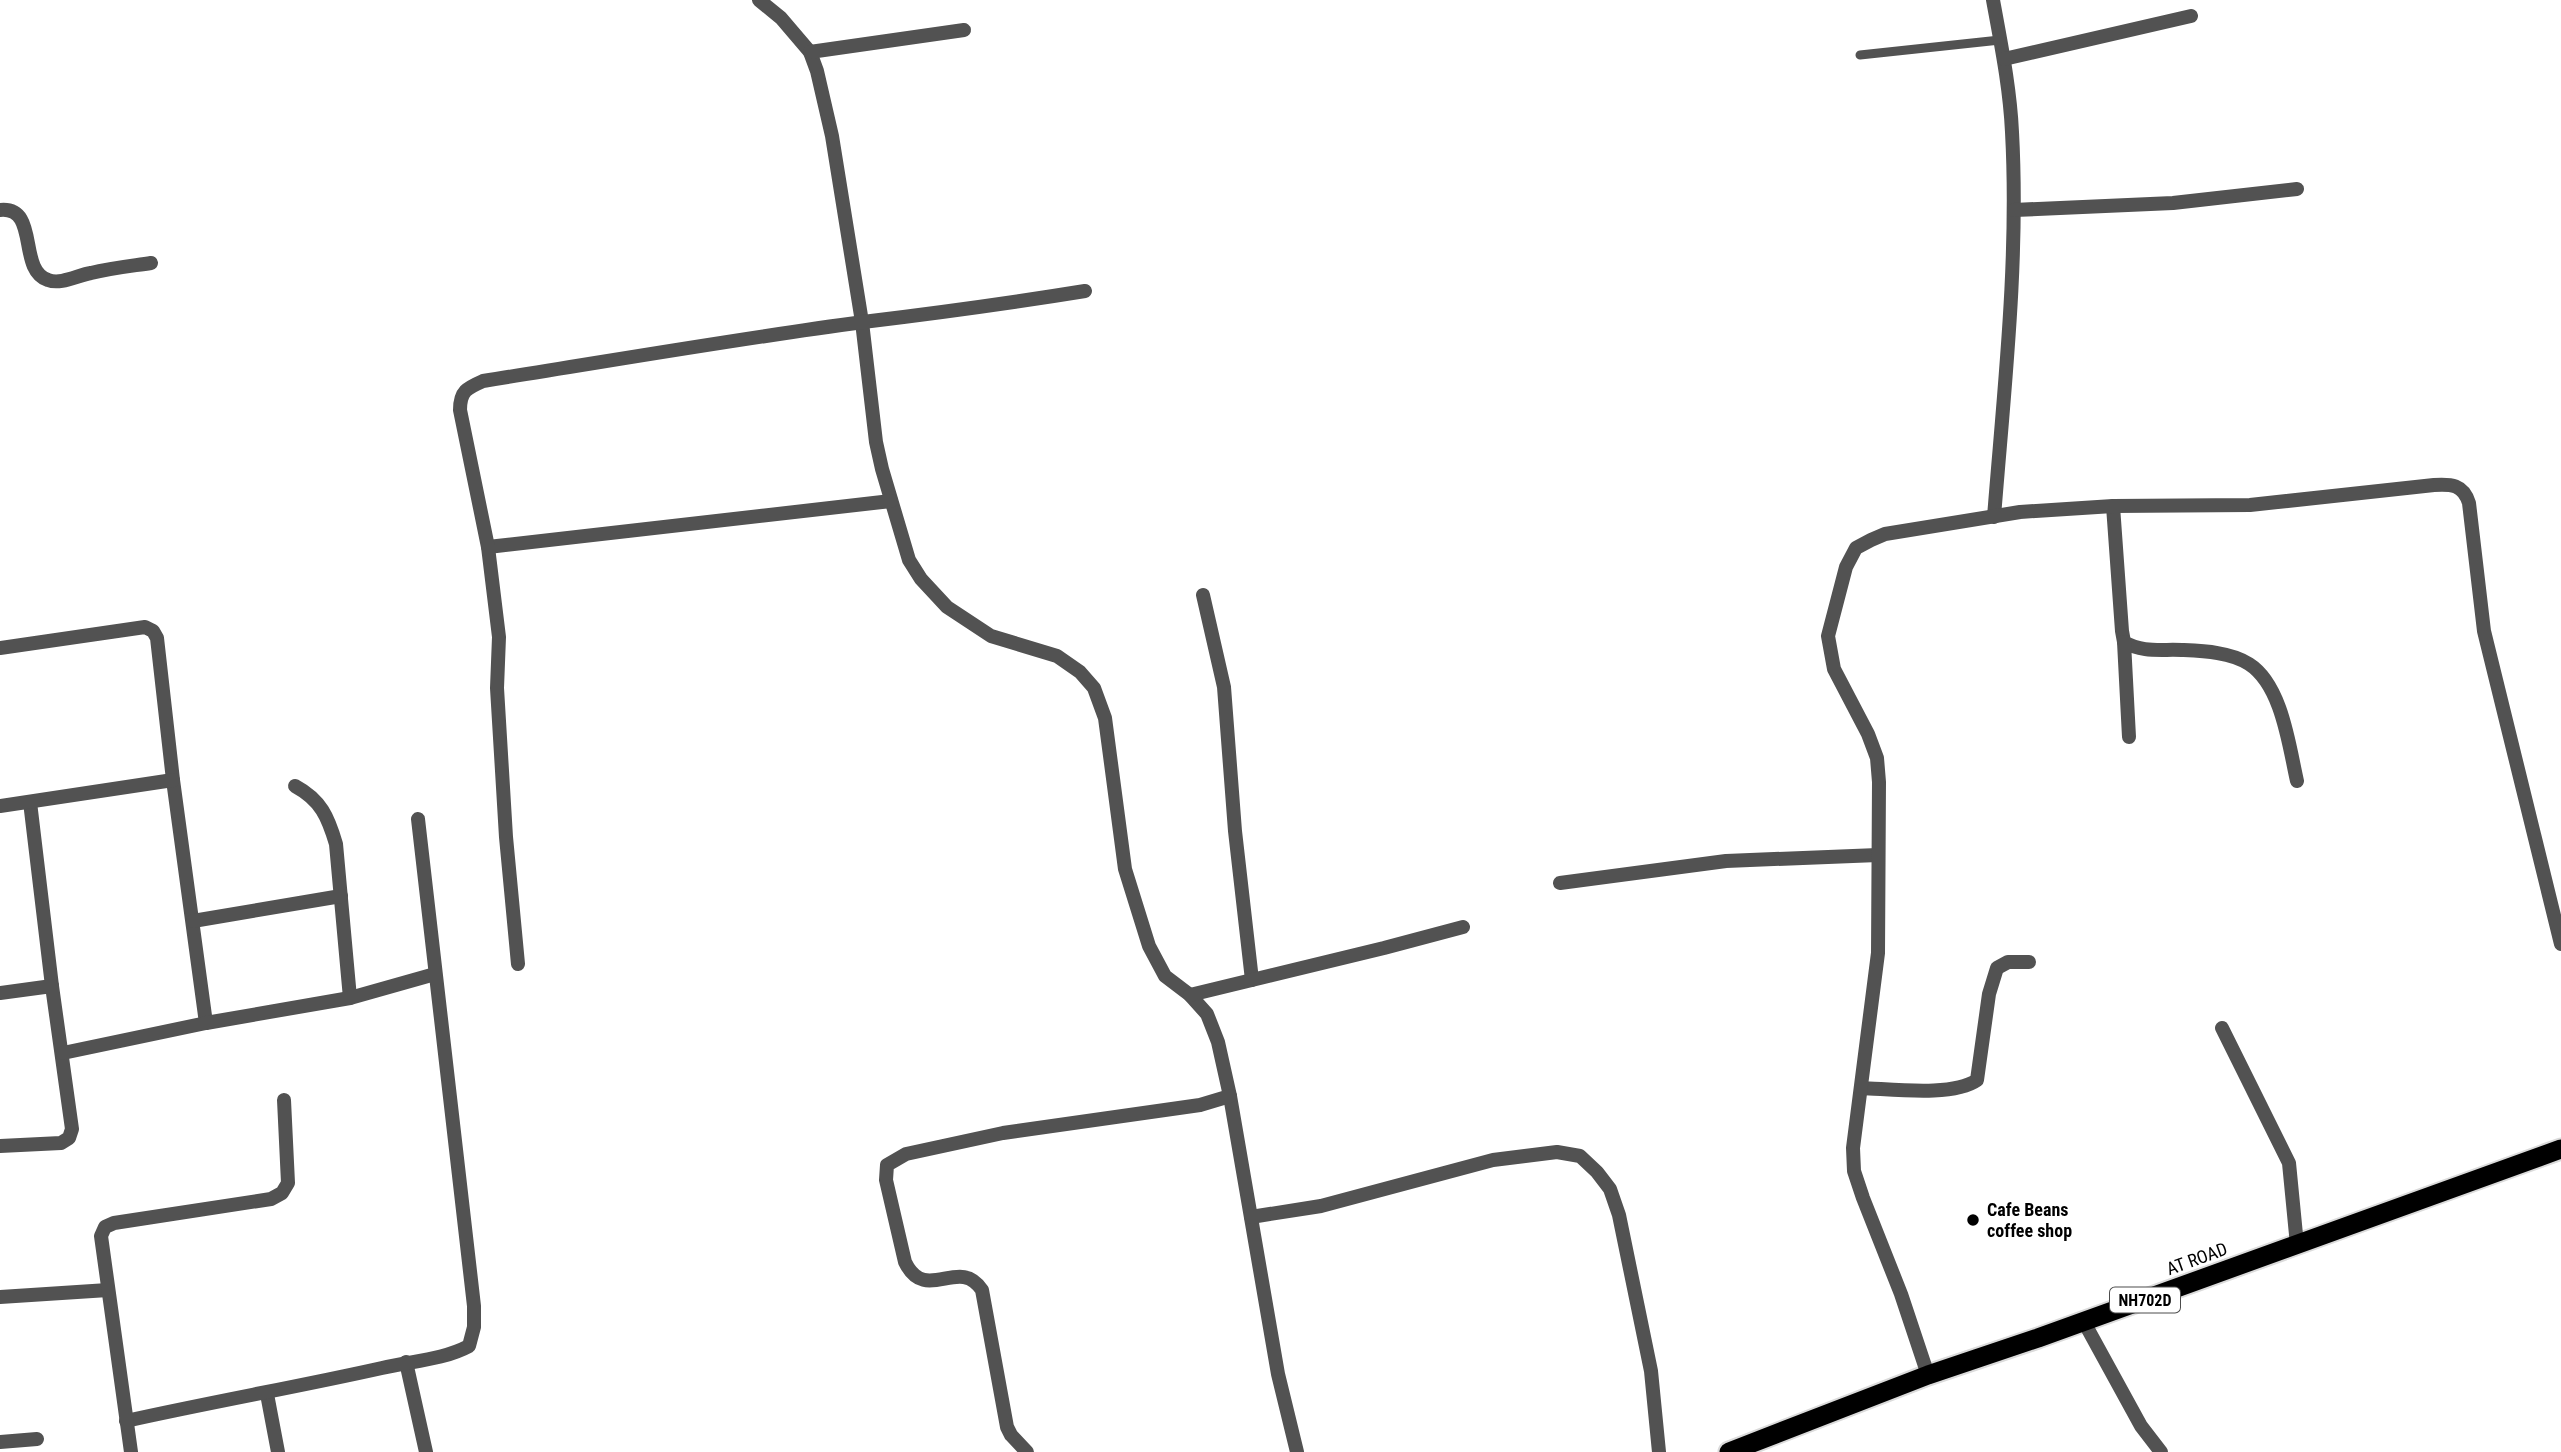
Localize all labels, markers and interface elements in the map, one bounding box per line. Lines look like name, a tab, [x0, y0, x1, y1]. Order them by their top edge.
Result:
place label: Cafe Beans coffee shop	[1987, 1199, 2072, 1241]
marker: Cafe Beans coffee shop	[1965, 1212, 1981, 1228]
street label: AT ROAD	[2164, 1238, 2230, 1279]
road number: NH702D	[2110, 1288, 2180, 1312]

